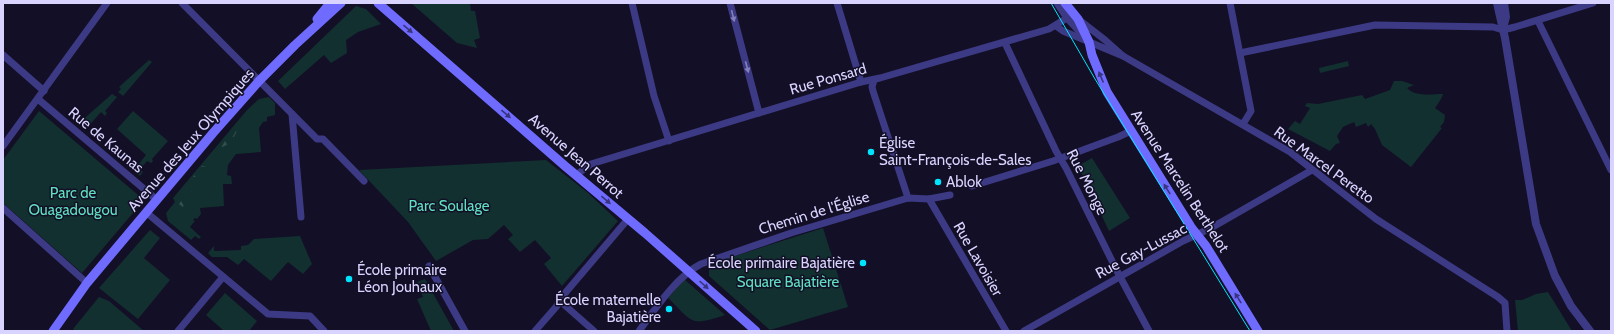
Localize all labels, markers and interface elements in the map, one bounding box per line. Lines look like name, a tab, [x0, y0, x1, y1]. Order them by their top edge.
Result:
one-way arrow	[731, 10, 737, 22]
one-way arrow	[402, 24, 413, 33]
street label: Rue Ponsard	[788, 59, 868, 99]
one-way arrow	[744, 61, 750, 73]
street label: Avenue des Jeux Olympiques	[124, 65, 258, 215]
one-way arrow	[1098, 72, 1104, 83]
street label: Rue de Kaunas	[65, 103, 147, 177]
street label: Avenue Marcelin Berthelot	[1127, 106, 1233, 256]
one-way arrow	[500, 110, 511, 119]
street label: Avenue Jean Perrot	[525, 110, 627, 202]
street label: Rue Marcel Peretto	[1270, 123, 1378, 207]
place label: Église Saint-François-de-Sales	[879, 133, 1031, 169]
street label: Rue Monge	[1063, 146, 1111, 218]
marker: Église Saint-François-de-Sales	[866, 147, 876, 157]
place label: Ablok	[946, 173, 982, 191]
marker: Ablok	[933, 177, 943, 187]
park label: Parc de Ouagadougou	[28, 184, 118, 219]
one-way arrow	[1163, 184, 1171, 194]
street label: Chemin de l'Église	[756, 187, 872, 238]
one-way arrow	[600, 196, 611, 205]
park label: Parc Soulage	[408, 197, 490, 215]
street label: Rue Lavoisier	[950, 219, 1007, 300]
street label: Rue Gay-Lussac	[1092, 219, 1190, 283]
place label: École primaire Bajatière	[708, 253, 855, 272]
marker: École primaire Bajatière	[858, 258, 868, 268]
place label: École primaire Léon Jouhaux	[357, 260, 447, 296]
park label: Square Bajatière	[737, 273, 839, 291]
marker: École primaire Léon Jouhaux	[344, 274, 354, 284]
one-way arrow	[699, 281, 709, 290]
place label: École maternelle Bajatière	[555, 290, 661, 326]
one-way arrow	[1234, 293, 1242, 303]
marker: École maternelle Bajatière	[664, 304, 674, 314]

